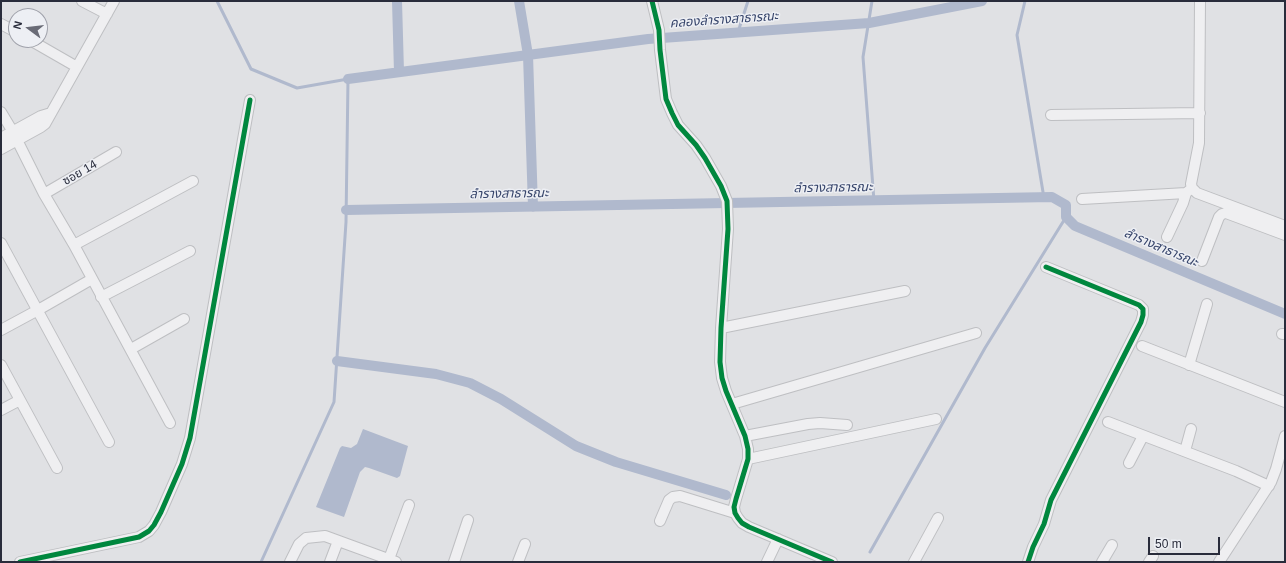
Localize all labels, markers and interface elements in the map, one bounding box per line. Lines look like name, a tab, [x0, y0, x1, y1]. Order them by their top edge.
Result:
north arrow	[8, 8, 48, 48]
water label: คลองลำรางสาธารณะ	[669, 8, 779, 32]
text: N	[11, 20, 24, 31]
street label: ซอย 14	[60, 157, 100, 189]
water label: ลำรางสาธารณะ	[793, 180, 873, 196]
water label: ลำรางสาธารณะ	[469, 186, 549, 202]
water label: ลำรางสาธารณะ	[1122, 225, 1200, 271]
scale bar	[1150, 529, 1222, 555]
text: 50 m	[1155, 537, 1182, 551]

